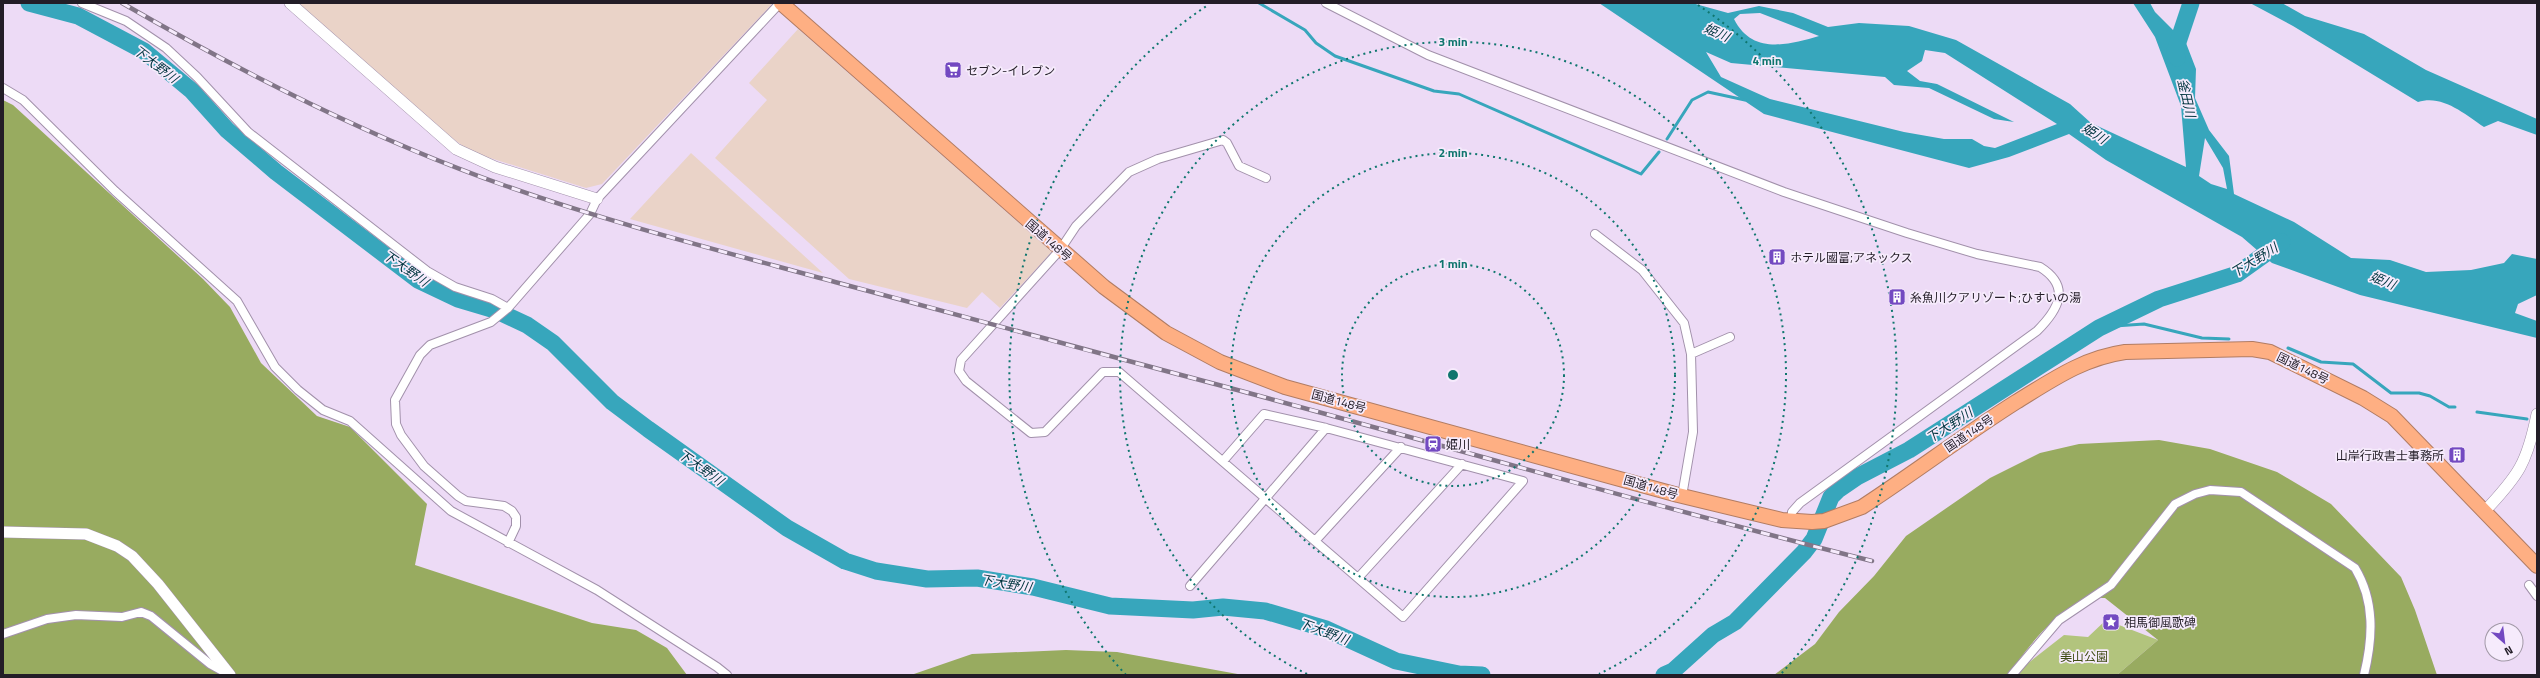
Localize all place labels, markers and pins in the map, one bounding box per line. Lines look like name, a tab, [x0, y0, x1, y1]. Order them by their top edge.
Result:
supermarket icon: セブン-イレブン	[943, 60, 963, 80]
place label: セブン-イレブン	[966, 61, 1055, 80]
building icon: ホテル國富;アネックス	[1767, 247, 1787, 267]
place label: ホテル國富;アネックス	[1790, 248, 1913, 267]
building icon: 糸魚川クアリゾート;ひすいの湯	[1887, 287, 1907, 307]
place label: 糸魚川クアリゾート;ひすいの湯	[1910, 288, 2081, 307]
centre of rings	[1446, 368, 1460, 382]
station icon: 姫川	[1423, 434, 1443, 454]
place label: 姫川	[1446, 435, 1470, 454]
building icon: 山岸行政書士事務所	[2447, 445, 2467, 465]
place label: 山岸行政書士事務所	[2336, 446, 2444, 465]
place icon: 相馬御風歌碑	[2101, 612, 2121, 632]
place label: 相馬御風歌碑	[2124, 613, 2196, 632]

